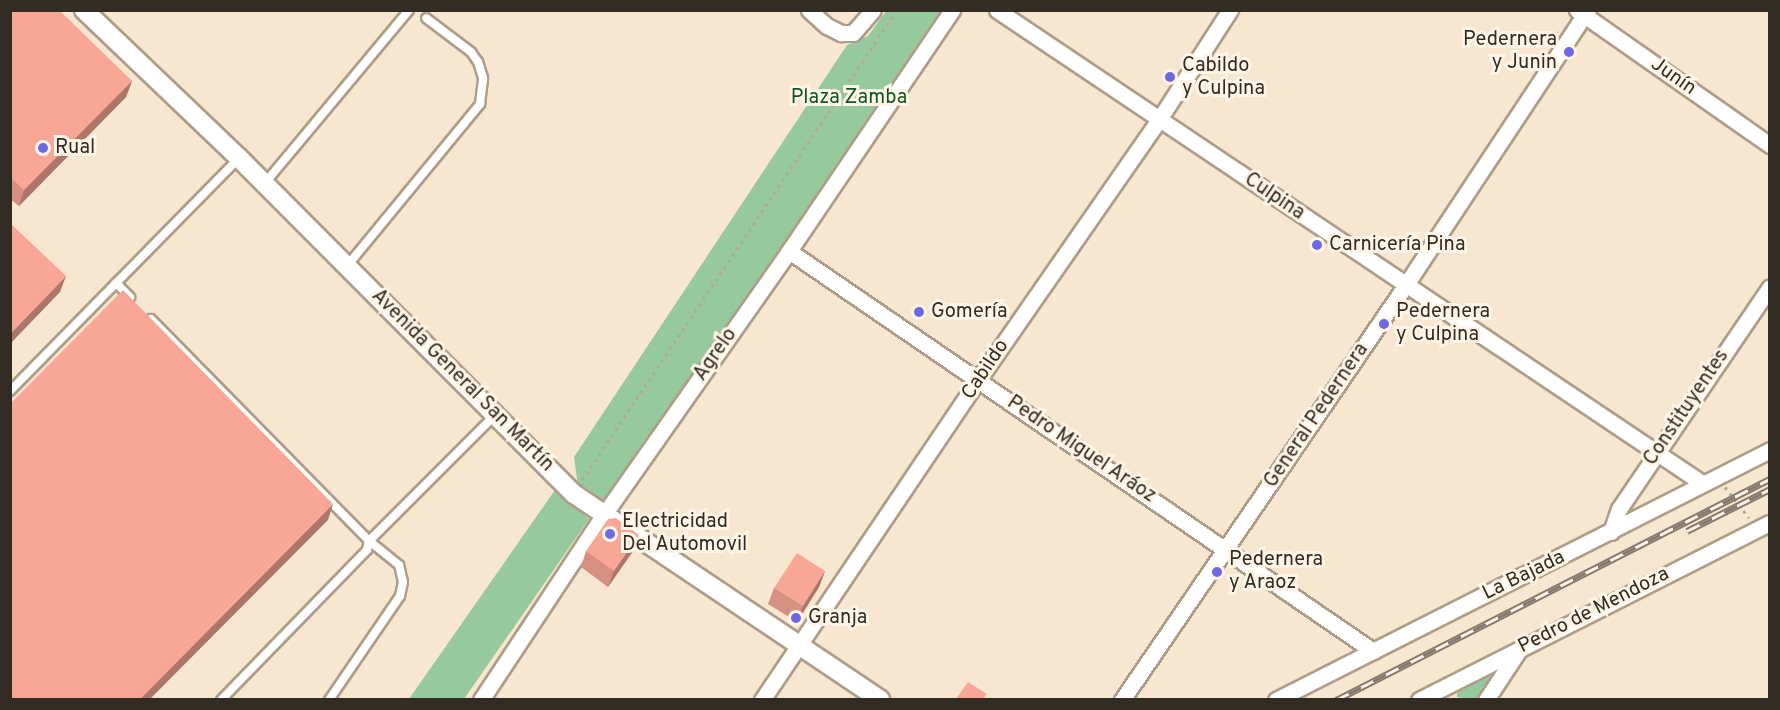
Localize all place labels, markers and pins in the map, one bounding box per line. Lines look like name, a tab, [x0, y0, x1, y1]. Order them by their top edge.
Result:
place label: Pedernera y Junin	[1463, 28, 1557, 75]
marker: Pedernera y Junin	[1562, 45, 1576, 59]
place label: Cabildo y Culpina	[1182, 54, 1265, 101]
marker: Cabildo y Culpina	[1163, 70, 1177, 84]
place label: Rual	[55, 136, 95, 160]
marker: Rual	[36, 141, 50, 155]
place label: Carnicería Pina	[1329, 233, 1465, 257]
marker: Carnicería Pina	[1310, 238, 1324, 252]
place label: Gomería	[931, 300, 1007, 324]
place label: Pedernera y Culpina	[1396, 300, 1490, 347]
marker: Gomería	[912, 305, 926, 319]
marker: Pedernera y Culpina	[1377, 317, 1391, 331]
place label: Electricidad Del Automovil	[622, 510, 748, 557]
marker: Electricidad Del Automovil	[603, 527, 617, 541]
place label: Pedernera y Araoz	[1229, 548, 1323, 595]
marker: Pedernera y Araoz	[1210, 565, 1224, 579]
place label: Granja	[808, 606, 867, 630]
marker: Granja	[789, 611, 803, 625]

